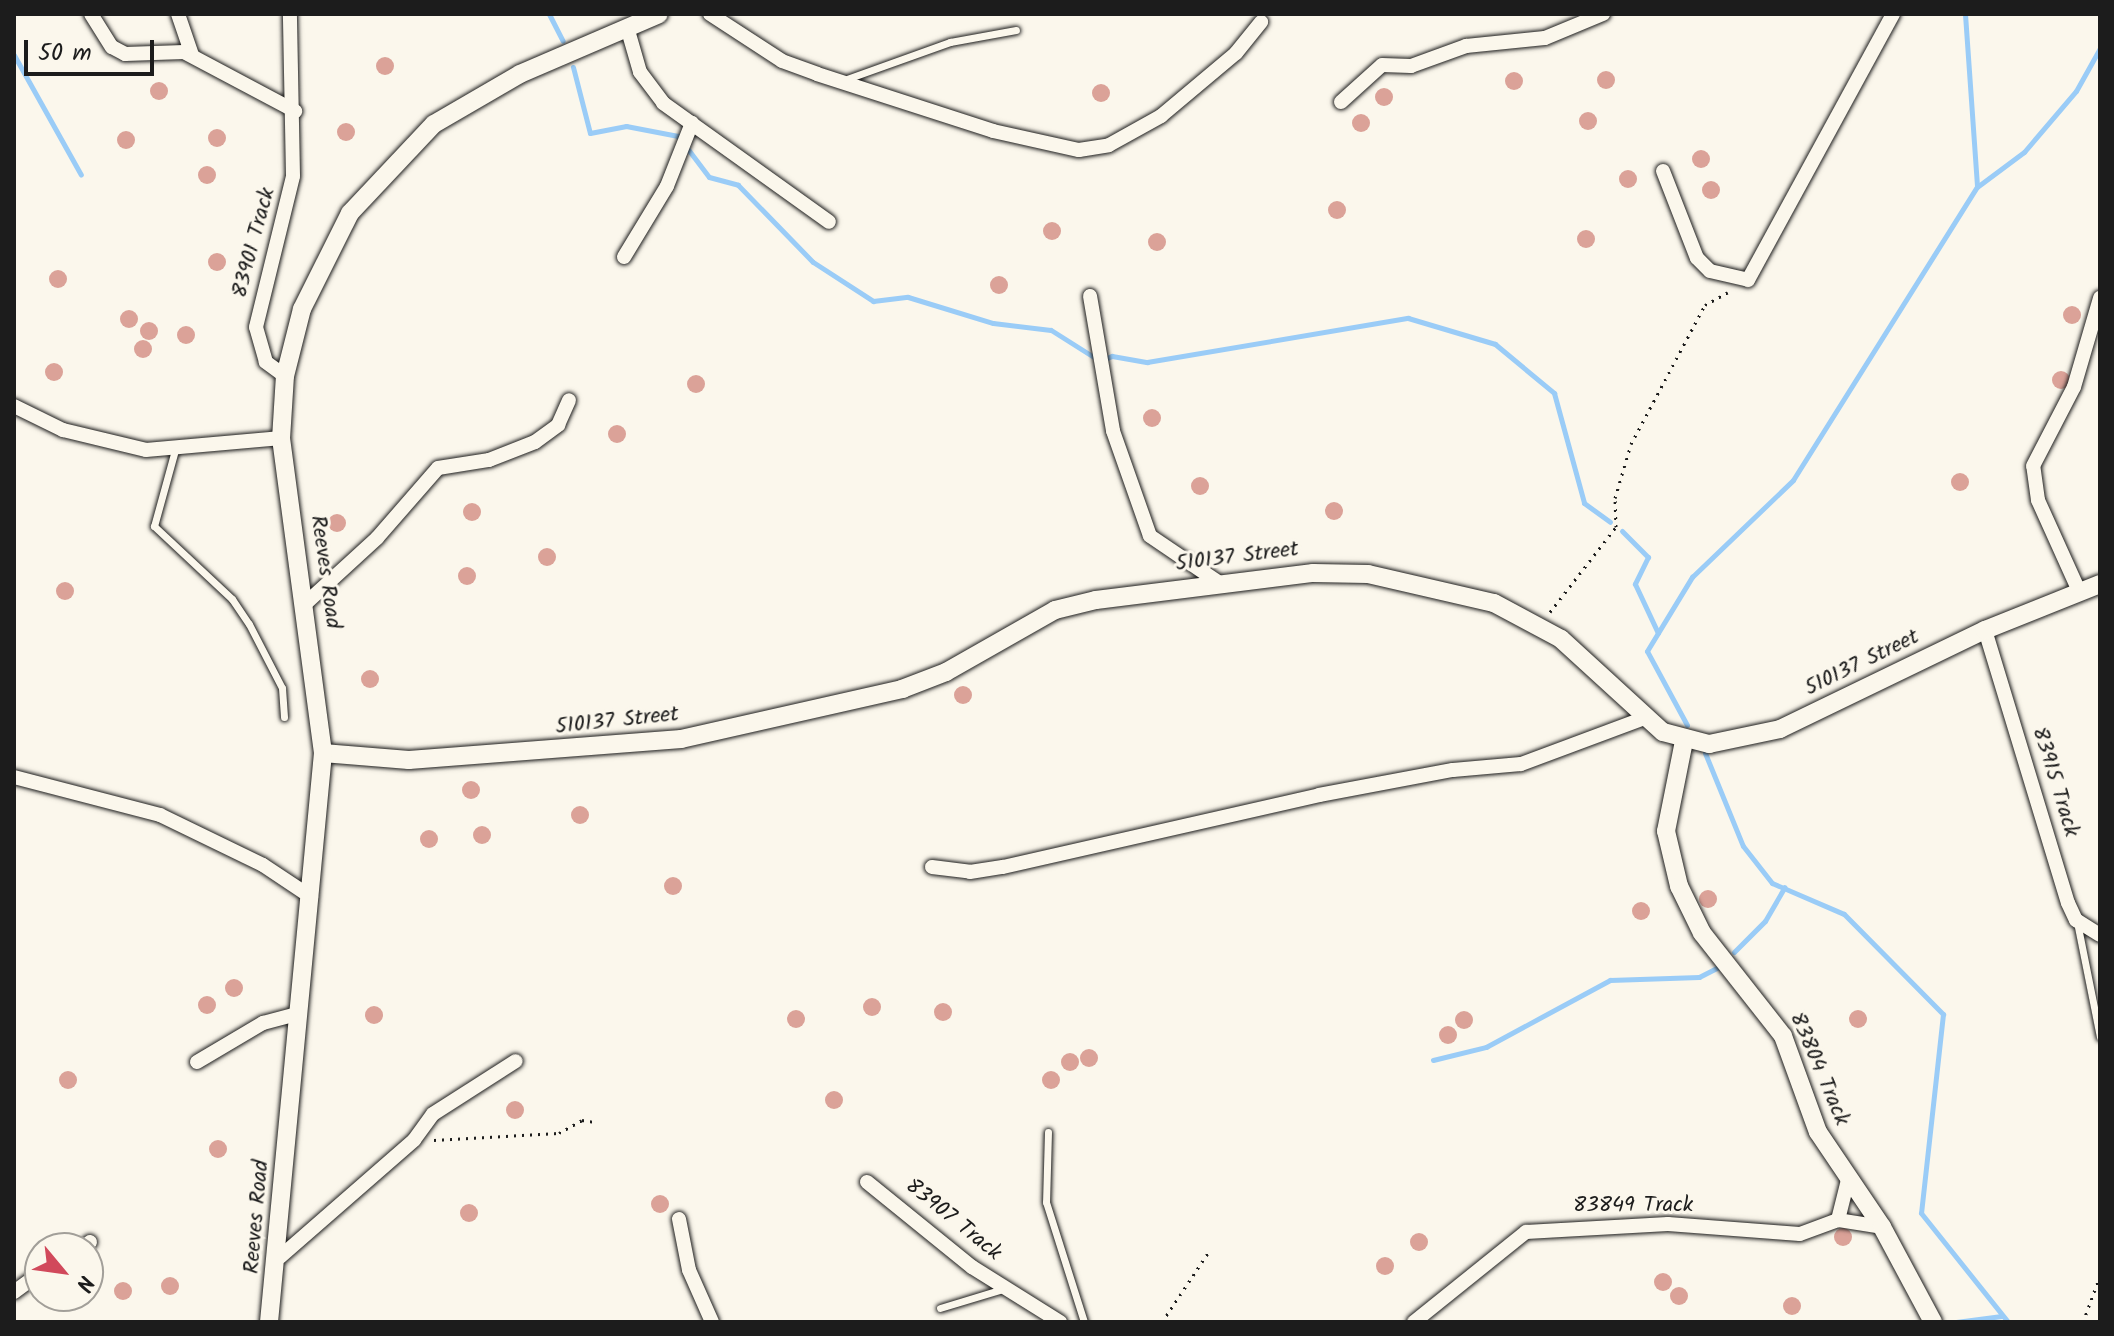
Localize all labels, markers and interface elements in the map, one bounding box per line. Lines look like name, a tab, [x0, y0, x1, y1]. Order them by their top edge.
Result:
scale bar	[28, 24, 158, 74]
text: 50 m	[38, 34, 92, 73]
street label: 83901 Track	[227, 185, 281, 301]
street label: Reeves Road	[304, 514, 346, 630]
street label: 510137 Street	[1174, 536, 1300, 578]
street label: 510137 Street	[1801, 624, 1923, 702]
street label: 510137 Street	[554, 701, 680, 741]
street label: 83915 Track	[2026, 724, 2084, 840]
street label: 83804 Track	[1783, 1008, 1855, 1130]
street label: Reeves Road	[239, 1159, 275, 1275]
street label: 83907 Track	[900, 1173, 1006, 1267]
street label: 83849 Track	[1573, 1193, 1693, 1219]
north arrow	[24, 1232, 104, 1312]
text: N	[65, 1268, 102, 1297]

